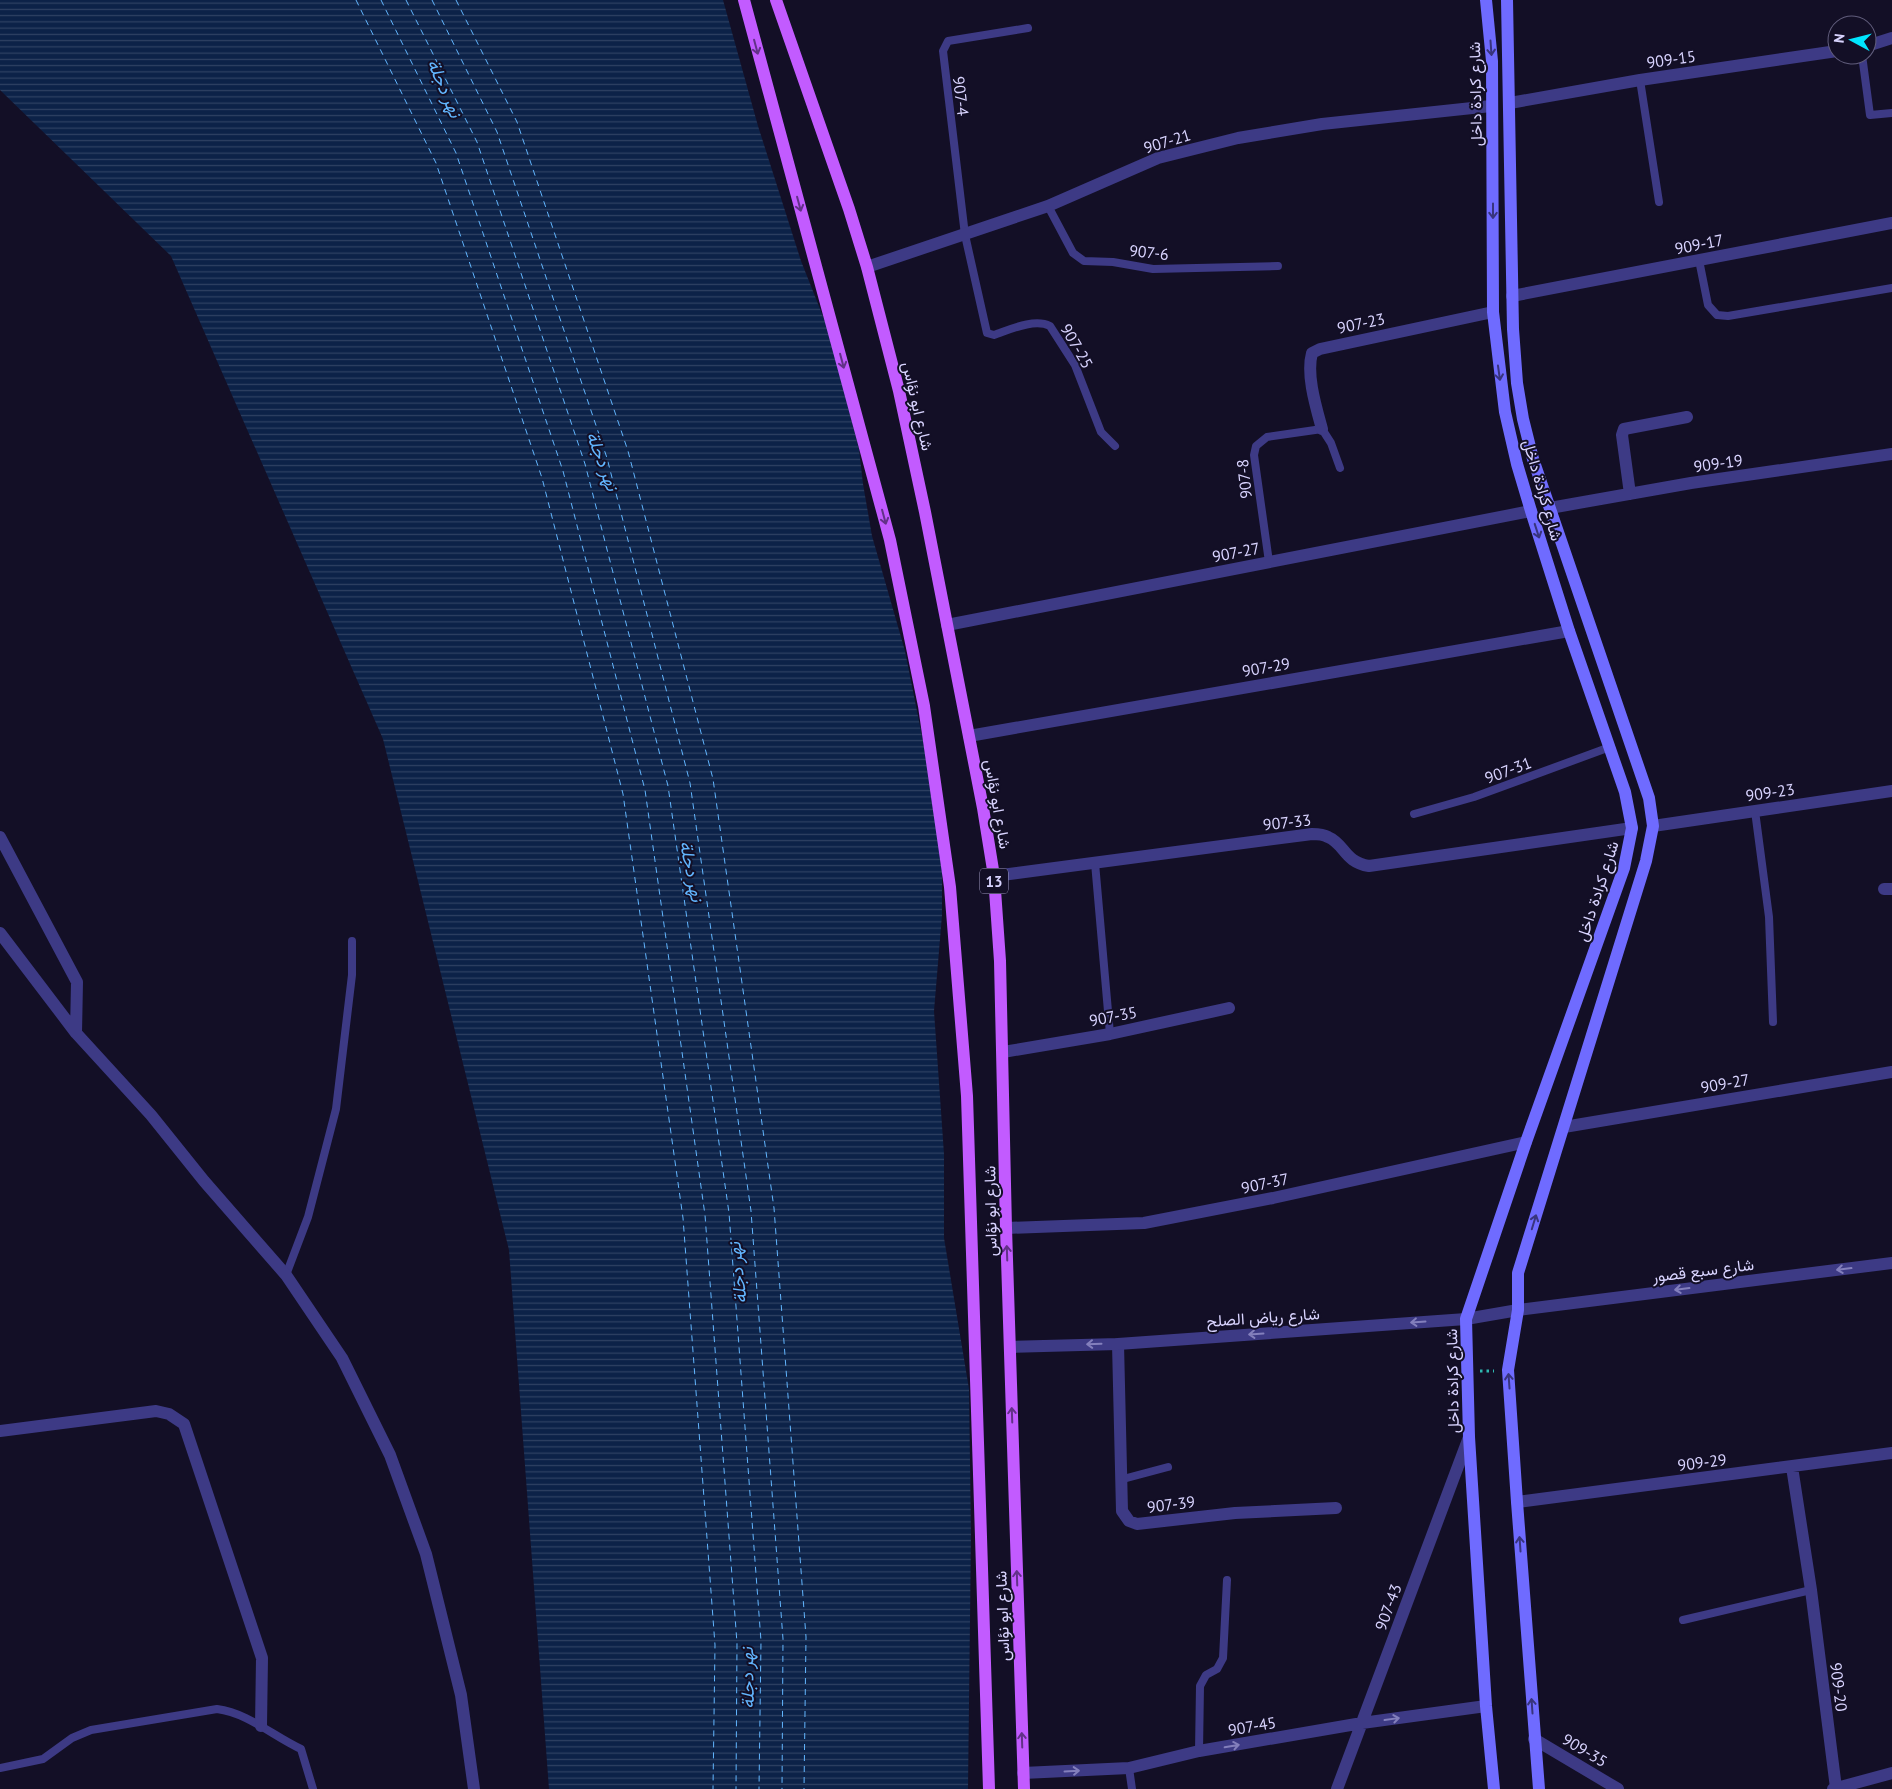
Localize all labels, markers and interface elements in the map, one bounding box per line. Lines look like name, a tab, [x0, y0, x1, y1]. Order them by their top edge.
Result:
north arrow	[1827, 15, 1877, 65]
text: N	[1830, 33, 1849, 44]
one-way arrow	[752, 39, 762, 55]
one-way arrow	[1486, 40, 1495, 56]
street label: شارع كرادة داخل	[1464, 42, 1488, 146]
street label: 909-15	[1645, 46, 1697, 72]
water label: نهر دجلة	[422, 55, 468, 122]
street label: 907-4	[949, 75, 973, 117]
street label: 907-21	[1141, 124, 1193, 158]
one-way arrow	[795, 195, 804, 211]
one-way arrow	[1488, 202, 1498, 219]
street label: 909-17	[1673, 229, 1725, 259]
street label: 907-6	[1128, 240, 1170, 264]
street label: 907-23	[1335, 308, 1387, 338]
street label: 907-25	[1056, 320, 1098, 372]
one-way arrow	[837, 352, 847, 368]
street label: شارع ابو نؤاس	[896, 360, 938, 453]
one-way arrow	[1494, 365, 1504, 381]
water label: نهر دجلة	[582, 428, 625, 495]
street label: شارع كرادة داخل	[1517, 437, 1567, 544]
street label: 909-19	[1692, 450, 1744, 476]
street label: 907-8	[1232, 458, 1256, 500]
one-way arrow	[880, 509, 889, 525]
one-way arrow	[1533, 522, 1542, 538]
street label: 907-27	[1210, 538, 1262, 566]
street label: 907-29	[1240, 653, 1292, 681]
street label: 907-31	[1482, 752, 1534, 788]
street label: شارع ابو نؤاس	[978, 758, 1016, 851]
street label: 909-23	[1744, 779, 1796, 805]
street label: 907-33	[1262, 810, 1312, 834]
street label: شارع كرادة داخل	[1571, 838, 1625, 944]
water label: نهر دجلة	[675, 839, 709, 904]
road number: 13	[980, 868, 1008, 894]
street label: 907-35	[1087, 1002, 1139, 1030]
street label: 909-27	[1699, 1069, 1751, 1097]
street label: شارع ابو نؤاس	[979, 1166, 1003, 1256]
street label: 907-37	[1239, 1168, 1291, 1198]
one-way arrow	[1530, 1214, 1540, 1230]
water label: نهر دجلة	[722, 1240, 752, 1305]
one-way arrow	[1002, 1245, 1012, 1262]
street label: شارع سبع قصور	[1650, 1254, 1755, 1288]
one-way arrow	[1836, 1264, 1852, 1274]
one-way arrow	[1675, 1284, 1691, 1294]
street label: شارع رياض الصلح	[1206, 1303, 1320, 1333]
one-way arrow	[1410, 1318, 1426, 1327]
one-way arrow	[1248, 1329, 1264, 1339]
street label: شارع كرادة داخل	[1441, 1329, 1465, 1433]
one-way arrow	[1086, 1340, 1102, 1349]
one-way arrow	[1505, 1374, 1514, 1390]
one-way arrow	[1007, 1408, 1017, 1424]
street label: 909-29	[1676, 1449, 1728, 1475]
street label: 907-39	[1146, 1491, 1196, 1517]
one-way arrow	[1515, 1536, 1524, 1552]
street label: شارع ابو نؤاس	[990, 1570, 1016, 1662]
one-way arrow	[1012, 1570, 1022, 1586]
street label: 907-43	[1370, 1581, 1406, 1633]
water label: نهر دجلة	[735, 1646, 759, 1709]
street label: 909-20	[1826, 1661, 1852, 1713]
one-way arrow	[1527, 1698, 1537, 1714]
street label: 907-45	[1226, 1712, 1278, 1740]
one-way arrow	[1384, 1714, 1400, 1724]
street label: 909-35	[1559, 1729, 1611, 1771]
one-way arrow	[1018, 1733, 1027, 1749]
one-way arrow	[1224, 1740, 1240, 1750]
one-way arrow	[1064, 1766, 1080, 1776]

